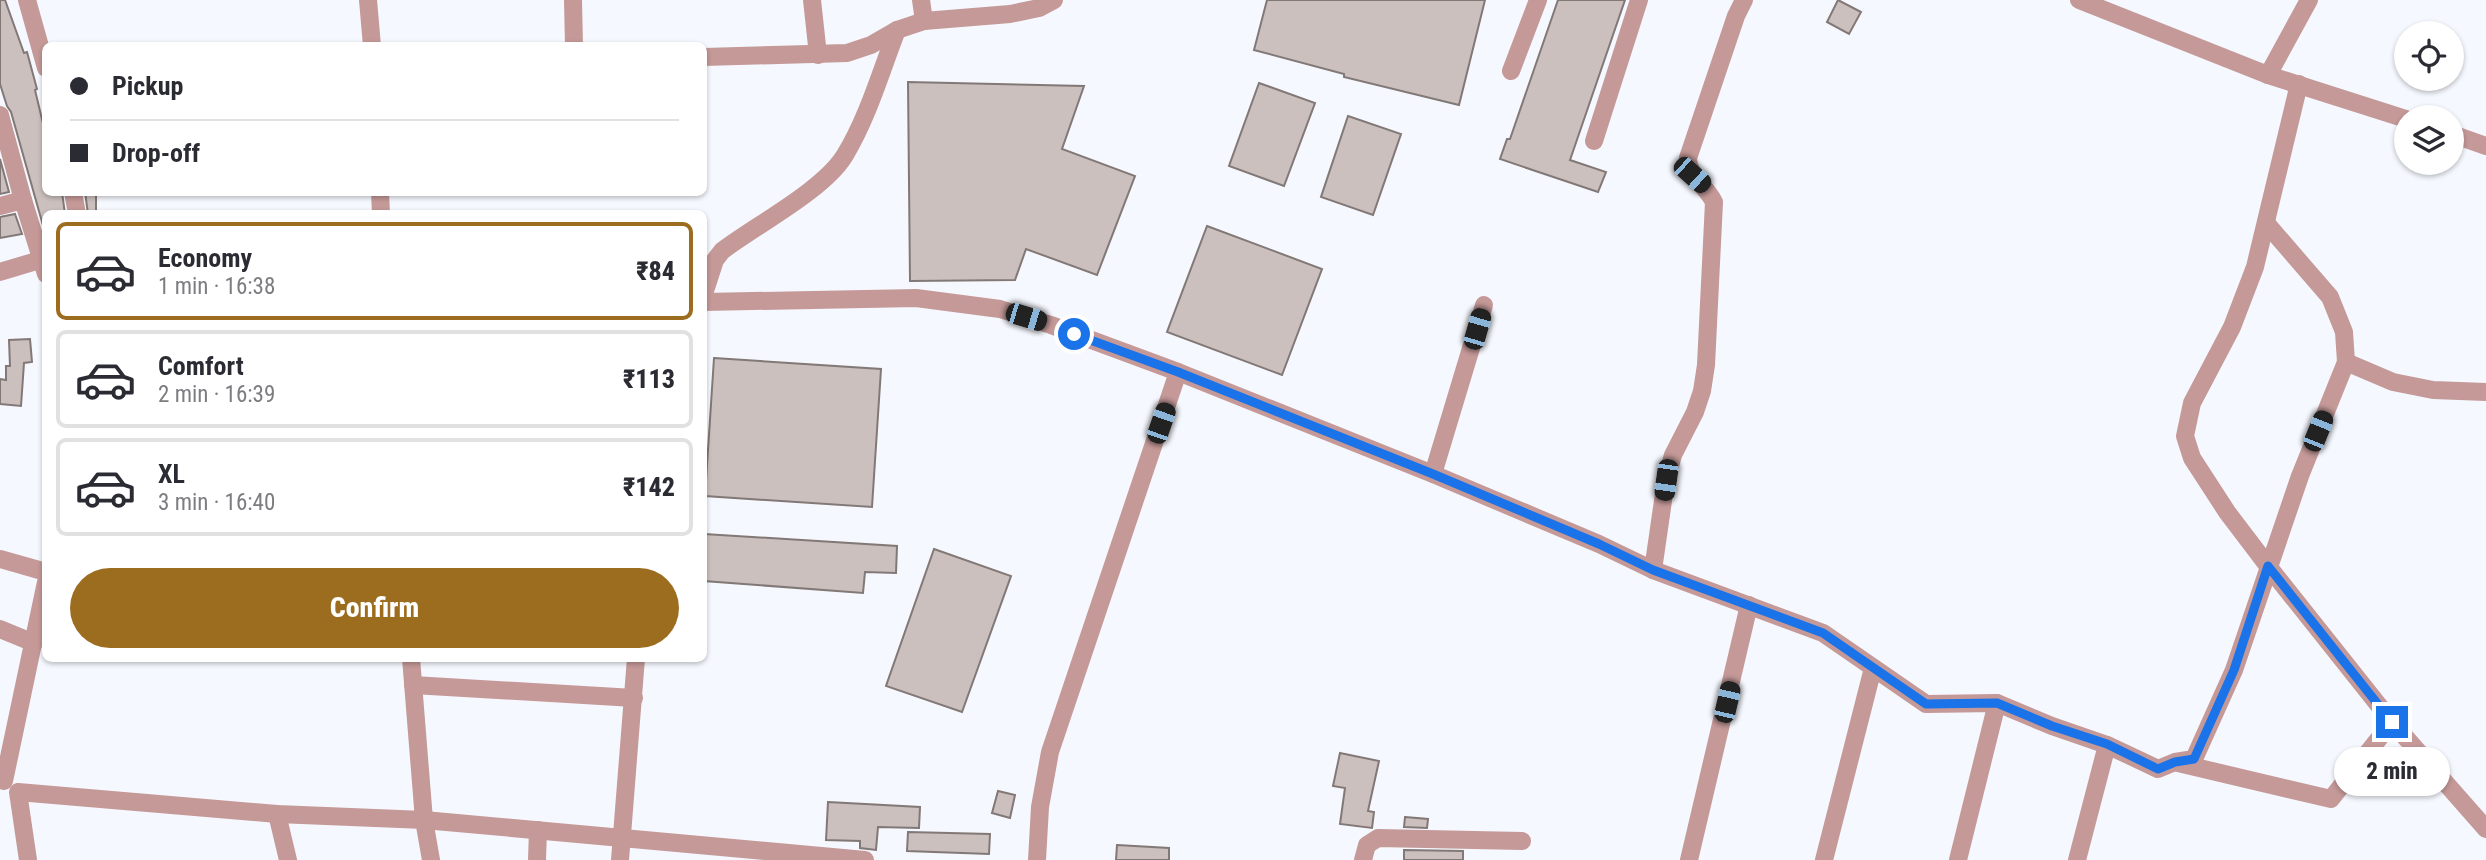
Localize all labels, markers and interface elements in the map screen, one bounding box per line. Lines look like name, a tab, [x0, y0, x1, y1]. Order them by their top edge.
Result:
map controls	[2394, 21, 2464, 175]
button: locate	[2394, 21, 2464, 91]
text: Pickup	[112, 71, 183, 101]
button: layers	[2394, 105, 2464, 175]
text: Drop-off	[112, 138, 200, 168]
car	[1670, 153, 1715, 197]
icon: car	[74, 240, 137, 303]
text: Economy	[158, 243, 252, 273]
text: ₹84	[636, 256, 675, 286]
text: 1 min · 16:38	[158, 273, 275, 300]
car	[1003, 301, 1050, 333]
car	[1462, 306, 1493, 352]
route start	[1058, 318, 1090, 350]
icon: car	[74, 348, 137, 411]
text: Comfort	[158, 351, 244, 381]
text: ₹113	[623, 364, 675, 394]
text: 2 min · 16:39	[158, 381, 275, 408]
car	[1145, 400, 1178, 446]
car	[2301, 408, 2336, 454]
icon: car	[74, 456, 137, 519]
car	[1653, 458, 1680, 502]
text: XL	[158, 459, 185, 489]
text: ₹142	[623, 472, 675, 502]
text: 3 min · 16:40	[158, 489, 275, 516]
button: Confirm	[70, 568, 679, 648]
car	[1713, 679, 1742, 725]
route end	[2376, 706, 2408, 738]
callout: 2 min	[2334, 746, 2450, 796]
text: 2 min	[2366, 758, 2418, 785]

